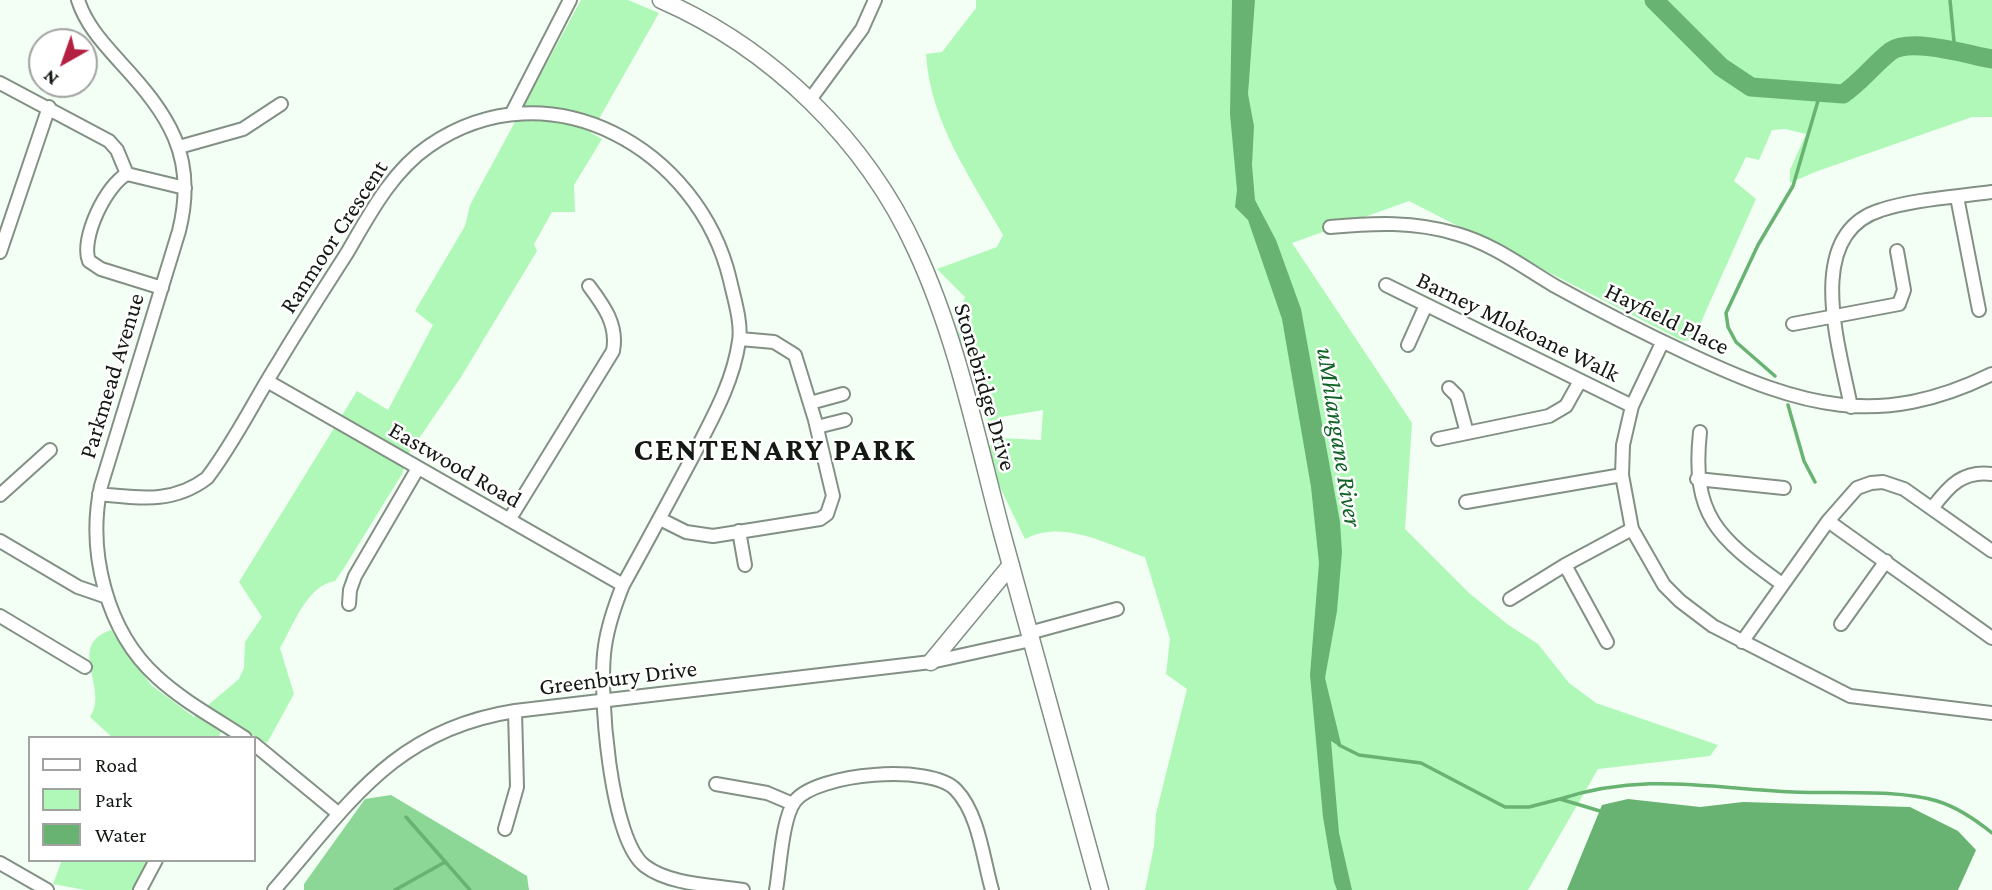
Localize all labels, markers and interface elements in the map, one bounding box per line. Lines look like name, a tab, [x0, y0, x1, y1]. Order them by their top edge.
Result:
north arrow	[28, 28, 98, 98]
text: N	[39, 66, 62, 90]
street label: Ranmoor Crescent	[274, 155, 394, 319]
street label: Barney Mlokoane Walk	[1412, 265, 1624, 389]
street label: Hayfield Place	[1600, 277, 1734, 361]
street label: Parkmead Avenue	[73, 290, 151, 462]
street label: Stonebridge Drive	[947, 300, 1023, 474]
water label: uMhlangane River	[1309, 345, 1369, 529]
street label: Eastwood Road	[384, 415, 526, 515]
district label: CENTENARY PARK	[635, 431, 915, 469]
street label: Greenbury Drive	[538, 654, 698, 702]
legend	[28, 736, 256, 862]
text: Road	[95, 753, 138, 777]
text: Park	[95, 788, 132, 812]
text: Water	[95, 823, 147, 847]

